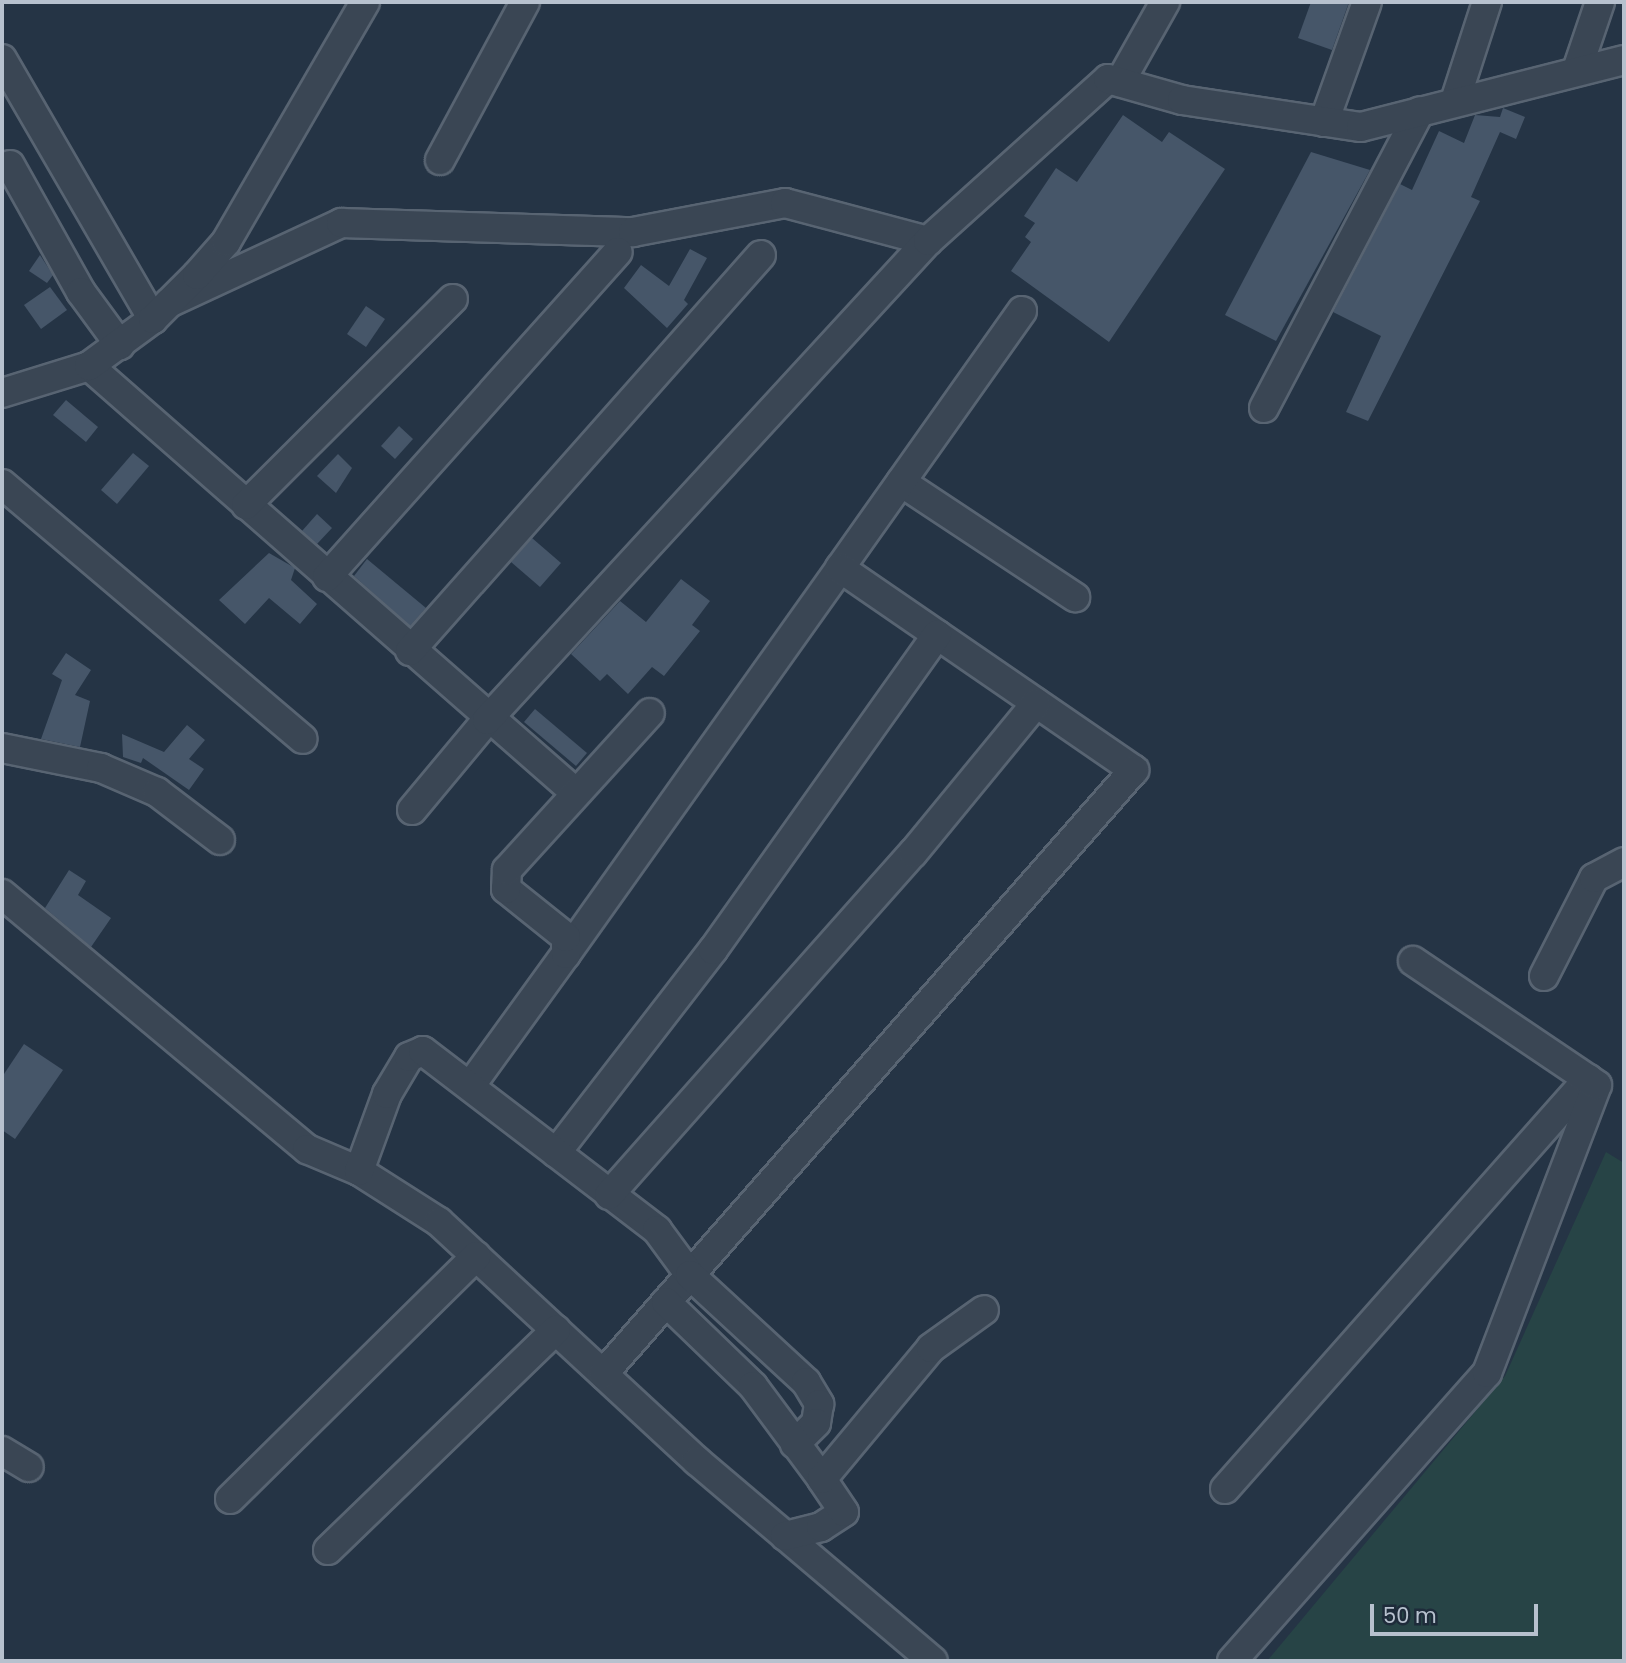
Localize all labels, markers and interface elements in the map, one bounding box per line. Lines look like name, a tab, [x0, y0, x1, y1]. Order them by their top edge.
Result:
scale bar	[1374, 1590, 1542, 1634]
text: 50 m	[1383, 1601, 1437, 1630]

